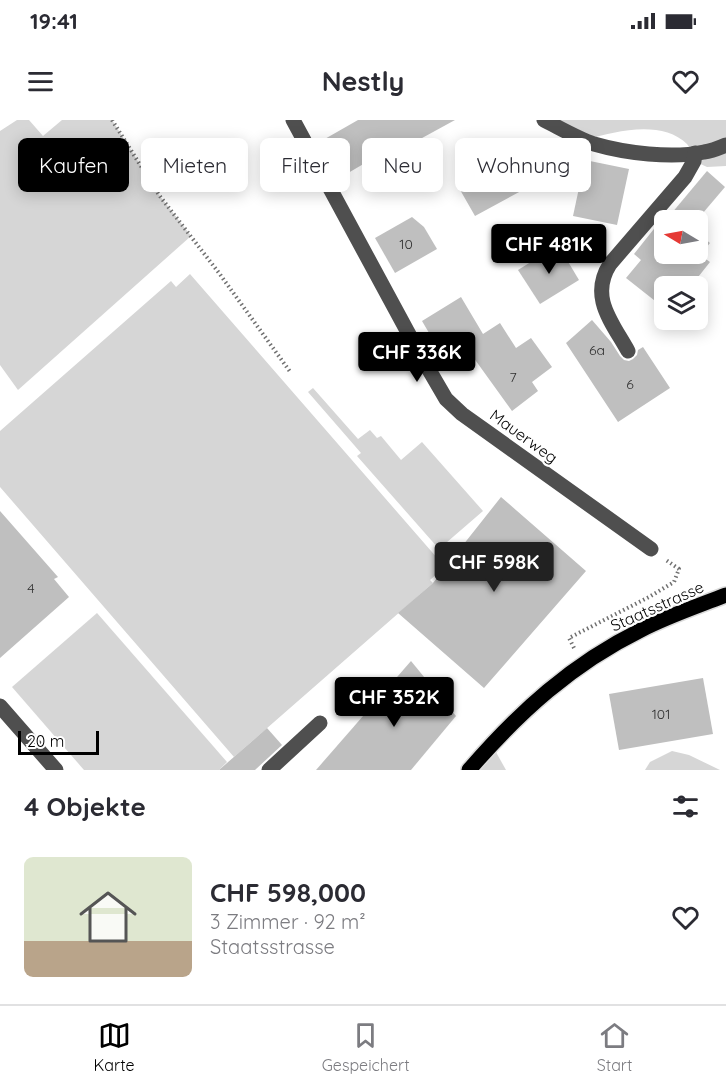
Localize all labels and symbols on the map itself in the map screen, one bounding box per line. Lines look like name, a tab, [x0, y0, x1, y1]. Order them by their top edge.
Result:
north arrow	[654, 210, 708, 264]
pin: CHF 481K	[487, 224, 611, 275]
house number: 10	[399, 235, 413, 253]
pin: CHF 336K	[355, 332, 479, 383]
house number: 6a	[589, 341, 605, 359]
house number: 7	[509, 368, 517, 386]
house number: 6	[626, 375, 634, 393]
street label: Mauerweg	[486, 405, 562, 467]
pin: CHF 598K	[432, 542, 556, 593]
street label: Staatsstrasse	[607, 577, 707, 635]
house number: 4	[27, 579, 35, 597]
pin: CHF 352K	[332, 677, 456, 728]
house number: 101	[652, 705, 670, 723]
scale bar	[18, 728, 99, 756]

